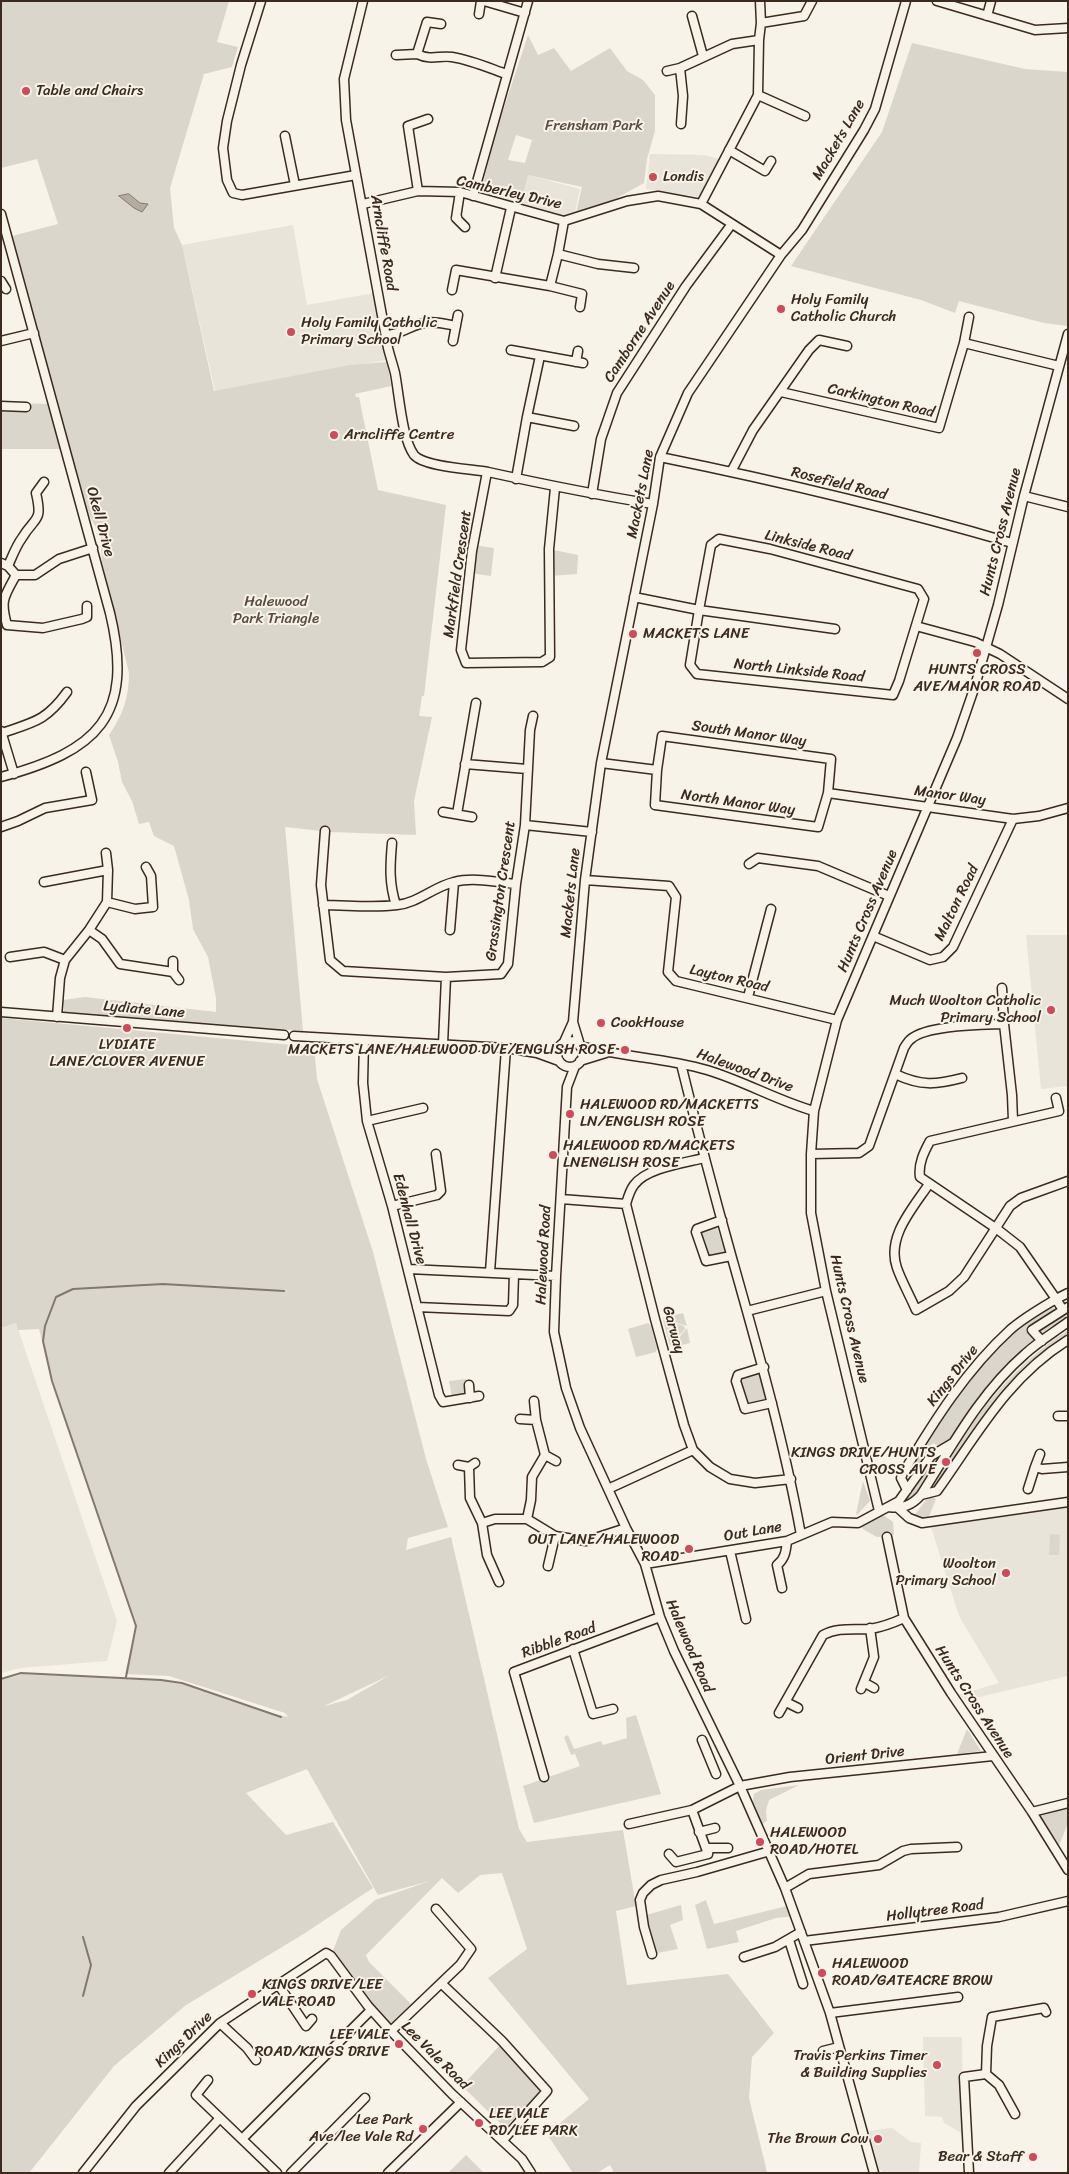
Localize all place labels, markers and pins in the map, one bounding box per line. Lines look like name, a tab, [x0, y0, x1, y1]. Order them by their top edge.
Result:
place label: Table and Chairs	[36, 82, 143, 100]
marker: Table and Chairs	[20, 85, 32, 97]
place label: Londis	[663, 168, 704, 186]
marker: Londis	[647, 171, 659, 183]
place label: Holy Family Catholic Church	[791, 291, 896, 326]
marker: Holy Family Catholic Church	[775, 303, 787, 315]
place label: Holy Family Catholic Primary School	[301, 314, 437, 349]
marker: Holy Family Catholic Primary School	[285, 326, 297, 338]
place label: Arncliffe Centre	[344, 426, 454, 444]
marker: Arncliffe Centre	[328, 429, 340, 441]
place label: MACKETS LANE	[643, 625, 749, 643]
marker: MACKETS LANE	[627, 628, 639, 640]
marker: HUNTS CROSS AVE/MANOR ROAD	[971, 647, 983, 659]
place label: HUNTS CROSS AVE/MANOR ROAD	[913, 661, 1041, 696]
place label: Much Woolton Catholic Primary School	[890, 992, 1041, 1027]
marker: Much Woolton Catholic Primary School	[1045, 1004, 1057, 1016]
place label: CookHouse	[611, 1014, 684, 1032]
marker: CookHouse	[595, 1017, 607, 1029]
marker: LYDIATE LANE/CLOVER AVENUE	[121, 1022, 133, 1034]
place label: LYDIATE LANE/CLOVER AVENUE	[50, 1036, 204, 1071]
place label: MACKETS LANE/HALEWOOD DVE/ENGLISH ROSE	[288, 1041, 615, 1059]
marker: MACKETS LANE/HALEWOOD DVE/ENGLISH ROSE	[619, 1044, 631, 1056]
place label: HALEWOOD RD/MACKETTS LN/ENGLISH ROSE	[580, 1096, 759, 1131]
marker: HALEWOOD RD/MACKETTS LN/ENGLISH ROSE	[564, 1108, 576, 1120]
place label: HALEWOOD RD/MACKETS LNENGLISH ROSE	[563, 1137, 735, 1172]
marker: HALEWOOD RD/MACKETS LNENGLISH ROSE	[547, 1149, 559, 1161]
place label: KINGS DRIVE/HUNTS CROSS AVE	[791, 1444, 936, 1479]
marker: KINGS DRIVE/HUNTS CROSS AVE	[940, 1456, 952, 1468]
place label: OUT LANE/HALEWOOD ROAD	[528, 1531, 679, 1566]
marker: OUT LANE/HALEWOOD ROAD	[683, 1543, 695, 1555]
place label: Woolton Primary School	[895, 1555, 996, 1590]
marker: Woolton Primary School	[1000, 1567, 1012, 1579]
place label: HALEWOOD ROAD/HOTEL	[770, 1824, 859, 1859]
marker: HALEWOOD ROAD/HOTEL	[754, 1836, 766, 1848]
place label: HALEWOOD ROAD/GATEACRE BROW	[832, 1955, 993, 1990]
marker: HALEWOOD ROAD/GATEACRE BROW	[816, 1967, 828, 1979]
place label: KINGS DRIVE/LEE VALE ROAD	[262, 1976, 383, 2011]
marker: KINGS DRIVE/LEE VALE ROAD	[246, 1988, 258, 2000]
place label: LEE VALE ROAD/KINGS DRIVE	[254, 2026, 389, 2061]
marker: LEE VALE ROAD/KINGS DRIVE	[393, 2038, 405, 2050]
place label: Travis Perkins Timer & Building Supplies	[793, 2047, 927, 2082]
marker: Travis Perkins Timer & Building Supplies	[931, 2059, 943, 2071]
place label: LEE VALE RD/LEE PARK	[489, 2105, 578, 2140]
place label: Lee Park Ave/lee Vale Rd	[309, 2111, 413, 2146]
marker: LEE VALE RD/LEE PARK	[473, 2117, 485, 2129]
marker: Lee Park Ave/lee Vale Rd	[417, 2123, 429, 2135]
place label: The Brown Cow	[767, 2130, 868, 2148]
marker: The Brown Cow	[872, 2133, 884, 2145]
place label: Bear & Staff	[938, 2148, 1023, 2166]
marker: Bear & Staff	[1027, 2151, 1039, 2163]

